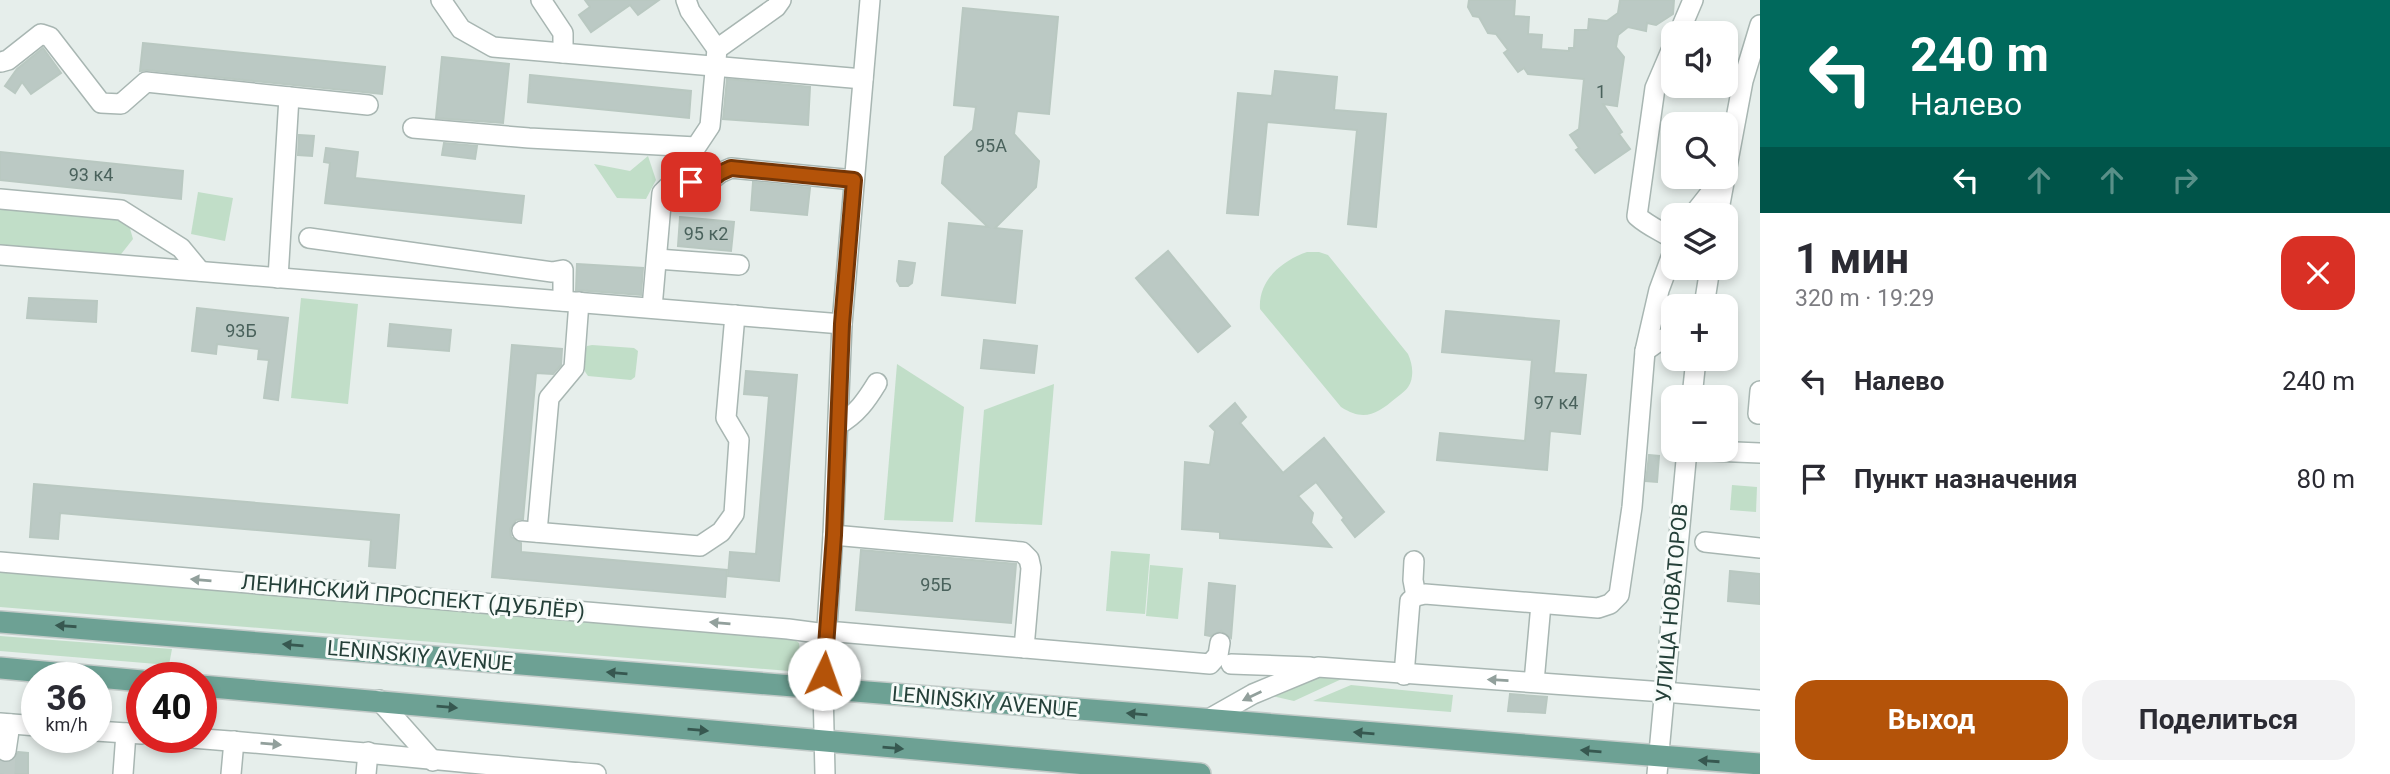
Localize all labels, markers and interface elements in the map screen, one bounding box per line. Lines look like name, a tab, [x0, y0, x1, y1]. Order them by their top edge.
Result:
map controls	[1661, 21, 1738, 462]
button: sound	[1661, 21, 1738, 98]
text: 240 m	[1910, 26, 2049, 83]
icon: left	[1795, 28, 1886, 119]
house number: 1	[1596, 81, 1606, 102]
text: Налево	[1910, 85, 2022, 123]
button: search	[1661, 112, 1738, 189]
house number: 95А	[975, 135, 1007, 156]
pin	[661, 152, 721, 212]
icon: left	[1947, 161, 1985, 199]
icon: ahead	[2020, 161, 2058, 199]
icon: ahead	[2093, 161, 2131, 199]
icon: right	[2166, 161, 2204, 199]
icon: arrive	[672, 163, 710, 201]
house number: 93 к4	[69, 164, 113, 185]
button: layers	[1661, 203, 1738, 280]
house number: 95 к2	[684, 223, 728, 244]
text: 1 мин	[1795, 234, 1909, 283]
button: close	[2281, 236, 2355, 310]
text: 320 m · 19:29	[1795, 285, 1934, 312]
button: +	[1661, 294, 1738, 371]
house number: 93Б	[225, 320, 257, 341]
icon: left	[1795, 362, 1833, 400]
text: Налево	[1854, 366, 1944, 396]
text: 240 m	[2282, 366, 2355, 396]
button: −	[1661, 385, 1738, 462]
house number: 97 к4	[1534, 392, 1578, 413]
icon: arrive	[1795, 460, 1833, 498]
text: Пункт назначения	[1854, 464, 2078, 494]
text: 80 m	[2297, 464, 2355, 494]
street label: УЛИЦА НОВАТОРОВ	[1651, 503, 1693, 703]
street label: ЛЕНИНСКИЙ ПРОСПЕКТ (ДУБЛЁР)	[240, 570, 586, 624]
one-way arrow	[189, 574, 211, 585]
house number: 95Б	[920, 574, 952, 595]
one-way arrow	[709, 617, 731, 628]
one-way arrow	[55, 621, 77, 632]
street label: LENINSKIY AVENUE	[326, 636, 514, 676]
position arrow	[787, 637, 861, 711]
one-way arrow	[282, 639, 304, 650]
speed limit sign: 40	[126, 662, 217, 753]
one-way arrow	[606, 667, 628, 678]
one-way arrow	[1487, 675, 1509, 686]
text: 36	[46, 678, 87, 719]
button: Выход	[1795, 680, 2068, 760]
button: Поделиться	[2082, 680, 2355, 760]
street label: LENINSKIY AVENUE	[891, 682, 1079, 722]
one-way arrow	[1242, 690, 1262, 701]
one-way arrow	[436, 702, 458, 713]
one-way arrow	[1126, 708, 1148, 719]
text: km/h	[45, 714, 88, 735]
one-way arrow	[687, 725, 709, 736]
one-way arrow	[1353, 727, 1375, 738]
one-way arrow	[260, 739, 282, 750]
one-way arrow	[882, 743, 904, 754]
one-way arrow	[1580, 745, 1602, 756]
one-way arrow	[1698, 755, 1720, 766]

